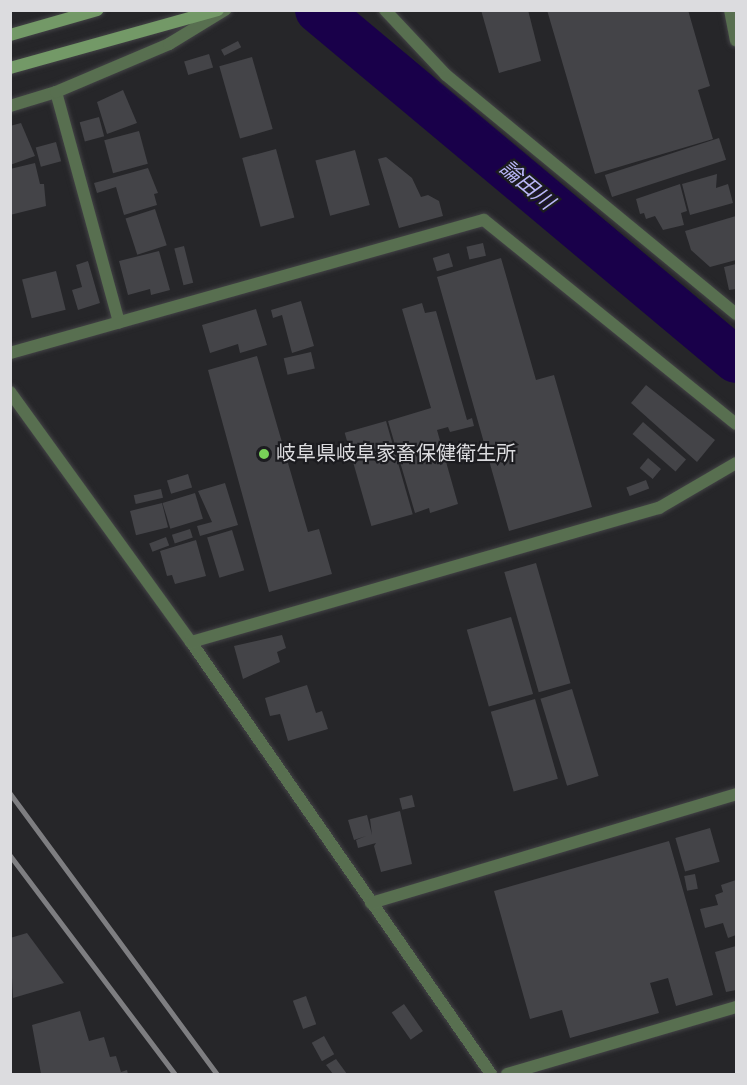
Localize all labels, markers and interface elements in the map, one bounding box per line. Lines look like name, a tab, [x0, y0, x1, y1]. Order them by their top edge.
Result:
water label: 論田川	[495, 155, 559, 215]
place label: 岐阜県岐阜家畜保健衛生所	[276, 442, 516, 466]
marker: 岐阜県岐阜家畜保健衛生所	[257, 447, 271, 461]

